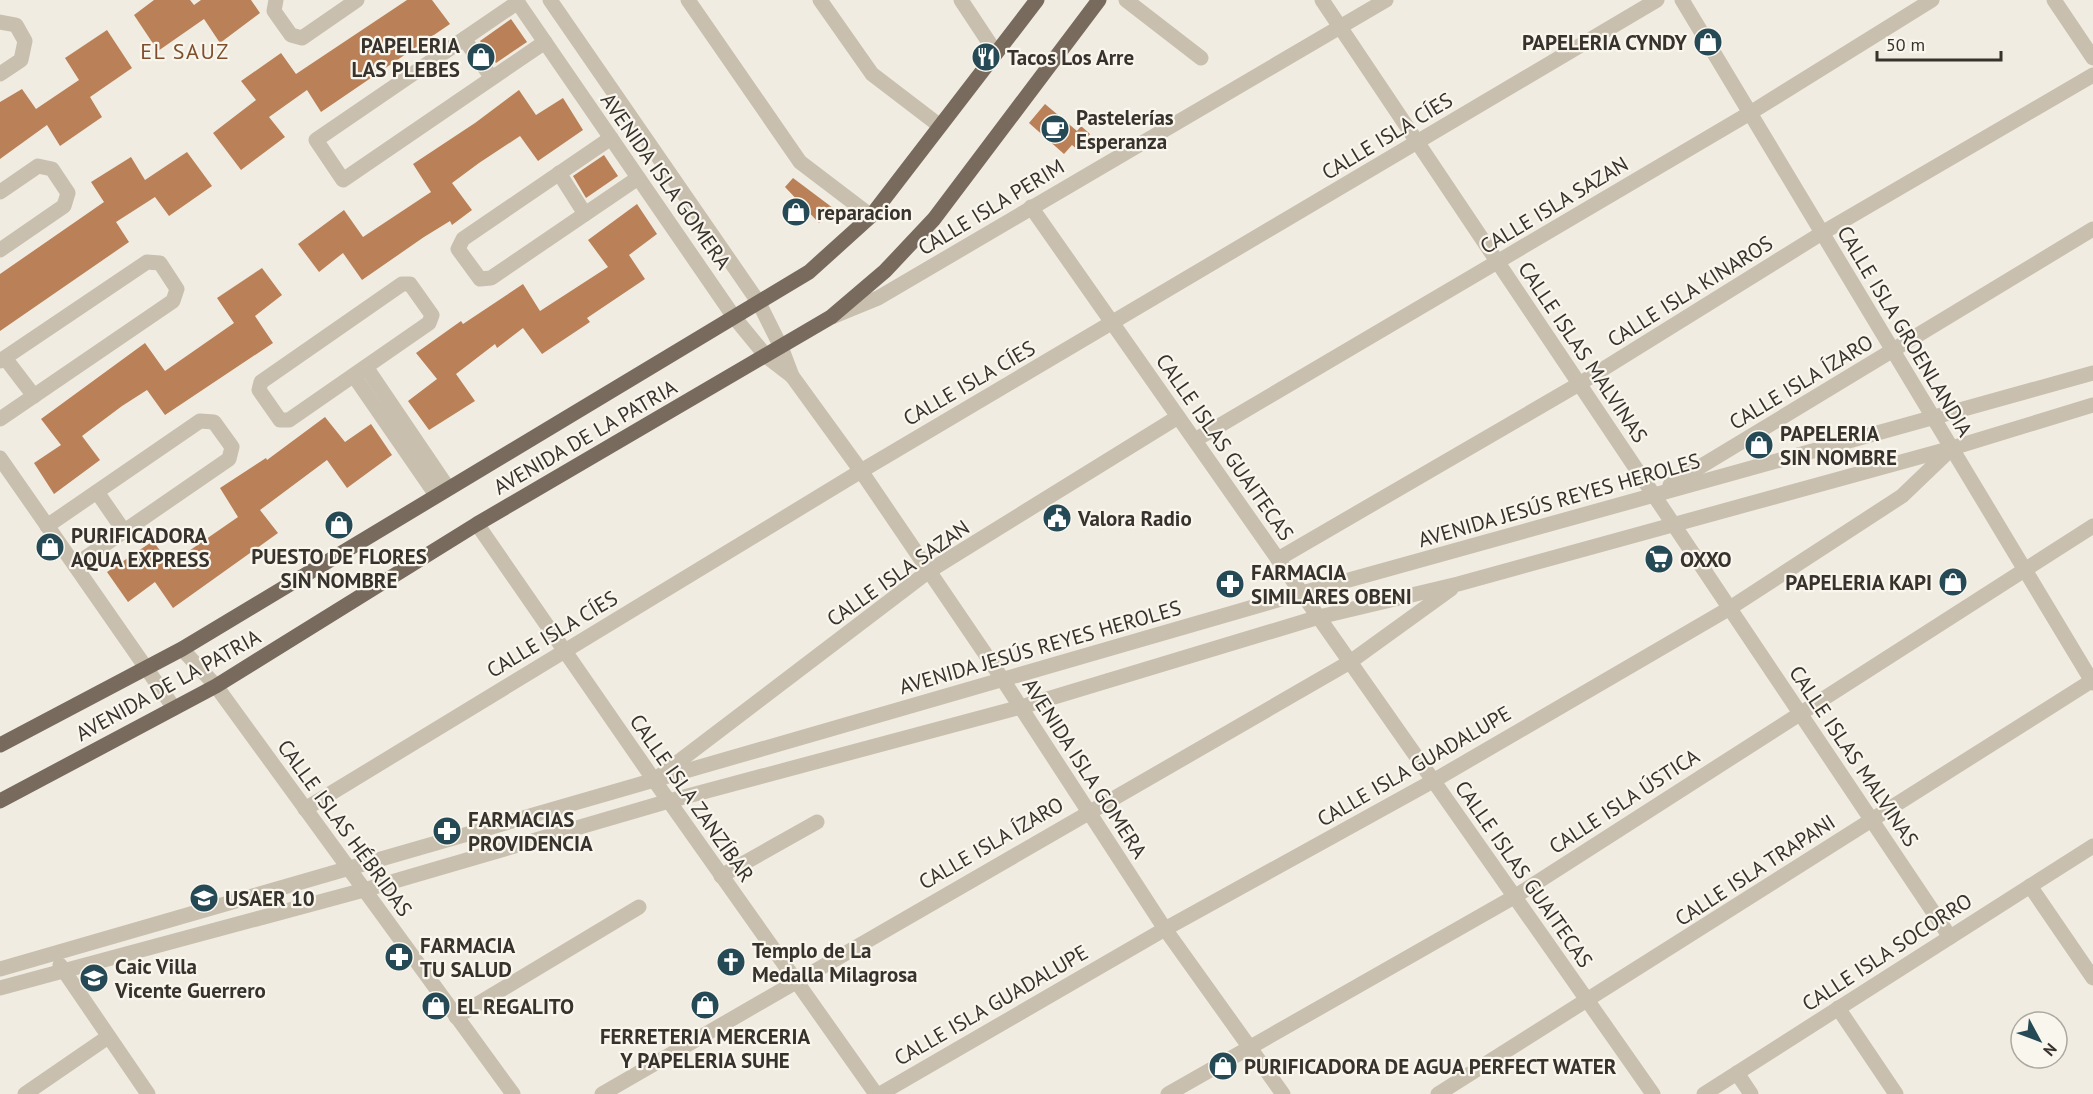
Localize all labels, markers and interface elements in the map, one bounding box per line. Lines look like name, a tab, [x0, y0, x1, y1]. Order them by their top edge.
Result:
scale bar	[1877, 24, 2002, 62]
shop icon: PAPELERIA CYNDY	[1692, 26, 1724, 58]
place label: PAPELERIA CYNDY	[1522, 29, 1688, 56]
place label: PAPELERIA LAS PLEBES	[352, 32, 460, 83]
text: 50 m	[1886, 33, 1925, 56]
district label: EL SAUZ	[140, 37, 230, 65]
shop icon: PAPELERIA LAS PLEBES	[465, 41, 497, 73]
restaurant icon: Tacos Los Arre	[970, 41, 1002, 73]
place label: Tacos Los Arre	[1007, 44, 1134, 71]
street label: CALLE ISLA CÍES	[1317, 86, 1457, 186]
street label: AVENIDA ISLA GOMERA	[595, 87, 738, 275]
place label: Pastelerías Esperanza	[1076, 104, 1174, 155]
cafe icon: Pastelerías Esperanza	[1039, 113, 1071, 145]
street label: CALLE ISLA SAZAN	[1475, 150, 1633, 260]
street label: CALLE ISLA PERIM	[913, 153, 1069, 261]
shop icon: reparacion	[780, 196, 812, 228]
place label: reparacion	[817, 199, 912, 226]
street label: CALLE ISLA GROENLANDIA	[1831, 221, 1979, 442]
street label: CALLE ISLA KINAROS	[1602, 229, 1778, 353]
street label: CALLE ISLAS MALVINAS	[1512, 256, 1654, 448]
street label: CALLE ISLA ÍZARO	[1724, 328, 1878, 436]
street label: CALLE ISLA CÍES	[898, 334, 1040, 432]
street label: CALLE ISLAS GUAITECAS	[1150, 348, 1300, 546]
street label: AVENIDA DE LA PATRIA	[488, 373, 682, 501]
place label: PAPELERIA SIN NOMBRE	[1780, 420, 1897, 471]
shop icon: PAPELERIA SIN NOMBRE	[1743, 429, 1775, 461]
street label: AVENIDA JESÚS REYES HEROLES	[1415, 447, 1703, 553]
public building icon: Valora Radio	[1041, 502, 1073, 534]
place label: Valora Radio	[1077, 505, 1192, 532]
shop icon: PUESTO DE FLORES SIN NOMBRE	[323, 509, 355, 541]
street label: CALLE ISLA SAZAN	[821, 514, 975, 632]
place label: PURIFICADORA AQUA EXPRESS	[71, 522, 210, 573]
shop icon: PURIFICADORA AQUA EXPRESS	[34, 531, 66, 563]
place label: PUESTO DE FLORES SIN NOMBRE	[251, 543, 427, 594]
supermarket icon: OXXO	[1643, 543, 1675, 575]
place label: OXXO	[1680, 546, 1732, 573]
place label: FARMACIA SIMILARES OBENI	[1251, 559, 1412, 610]
shop icon: PAPELERIA KAPI	[1937, 566, 1969, 598]
pharmacy icon: FARMACIA SIMILARES OBENI	[1214, 568, 1246, 600]
place label: PAPELERIA KAPI	[1785, 569, 1932, 596]
street label: CALLE ISLA CÍES	[482, 584, 622, 684]
street label: AVENIDA JESÚS REYES HEROLES	[896, 594, 1184, 700]
street label: AVENIDA DE LA PATRIA	[71, 623, 266, 747]
street label: CALLE ISLAS MALVINAS	[1783, 660, 1925, 852]
street label: AVENIDA ISLA GOMERA	[1017, 673, 1154, 864]
street label: CALLE ISLA GUADALUPE	[1312, 699, 1516, 833]
street label: CALLE ISLA ZANZÍBAR	[624, 709, 760, 887]
street label: CALLE ISLAS HÉBRIDAS	[272, 734, 418, 922]
street label: CALLE ISLA ÚSTICA	[1544, 742, 1705, 860]
street label: CALLE ISLAS GUAITECAS	[1449, 775, 1599, 973]
street label: CALLE ISLA ÍZARO	[914, 791, 1068, 895]
place label: FARMACIAS PROVIDENCIA	[468, 806, 593, 857]
street label: CALLE ISLA TRAPANI	[1670, 808, 1840, 932]
pharmacy icon: FARMACIAS PROVIDENCIA	[431, 815, 463, 847]
school or university icon: USAER 10	[188, 882, 220, 914]
place label: USAER 10	[225, 885, 315, 912]
street label: CALLE ISLA SOCORRO	[1797, 887, 1977, 1017]
place label: FARMACIA TU SALUD	[420, 932, 516, 983]
place label: Templo de La Medalla Milagrosa	[752, 937, 918, 988]
street label: CALLE ISLA GUADALUPE	[889, 938, 1093, 1072]
pharmacy icon: FARMACIA TU SALUD	[383, 941, 415, 973]
church icon: Templo de La Medalla Milagrosa	[715, 946, 747, 978]
place label: Caic Villa Vicente Guerrero	[114, 953, 266, 1004]
school or university icon: Caic Villa Vicente Guerrero	[78, 962, 110, 994]
shop icon: FERRETERIA MERCERIA Y PAPELERIA SUHE	[689, 989, 721, 1021]
shop icon: EL REGALITO	[420, 990, 452, 1022]
place label: EL REGALITO	[457, 993, 574, 1020]
north arrow	[2009, 1010, 2069, 1070]
place label: FERRETERIA MERCERIA Y PAPELERIA SUHE	[600, 1023, 810, 1074]
text: N	[2039, 1039, 2061, 1060]
shop icon: PURIFICADORA DE AGUA PERFECT WATER	[1207, 1050, 1239, 1082]
place label: PURIFICADORA DE AGUA PERFECT WATER	[1244, 1053, 1617, 1080]

